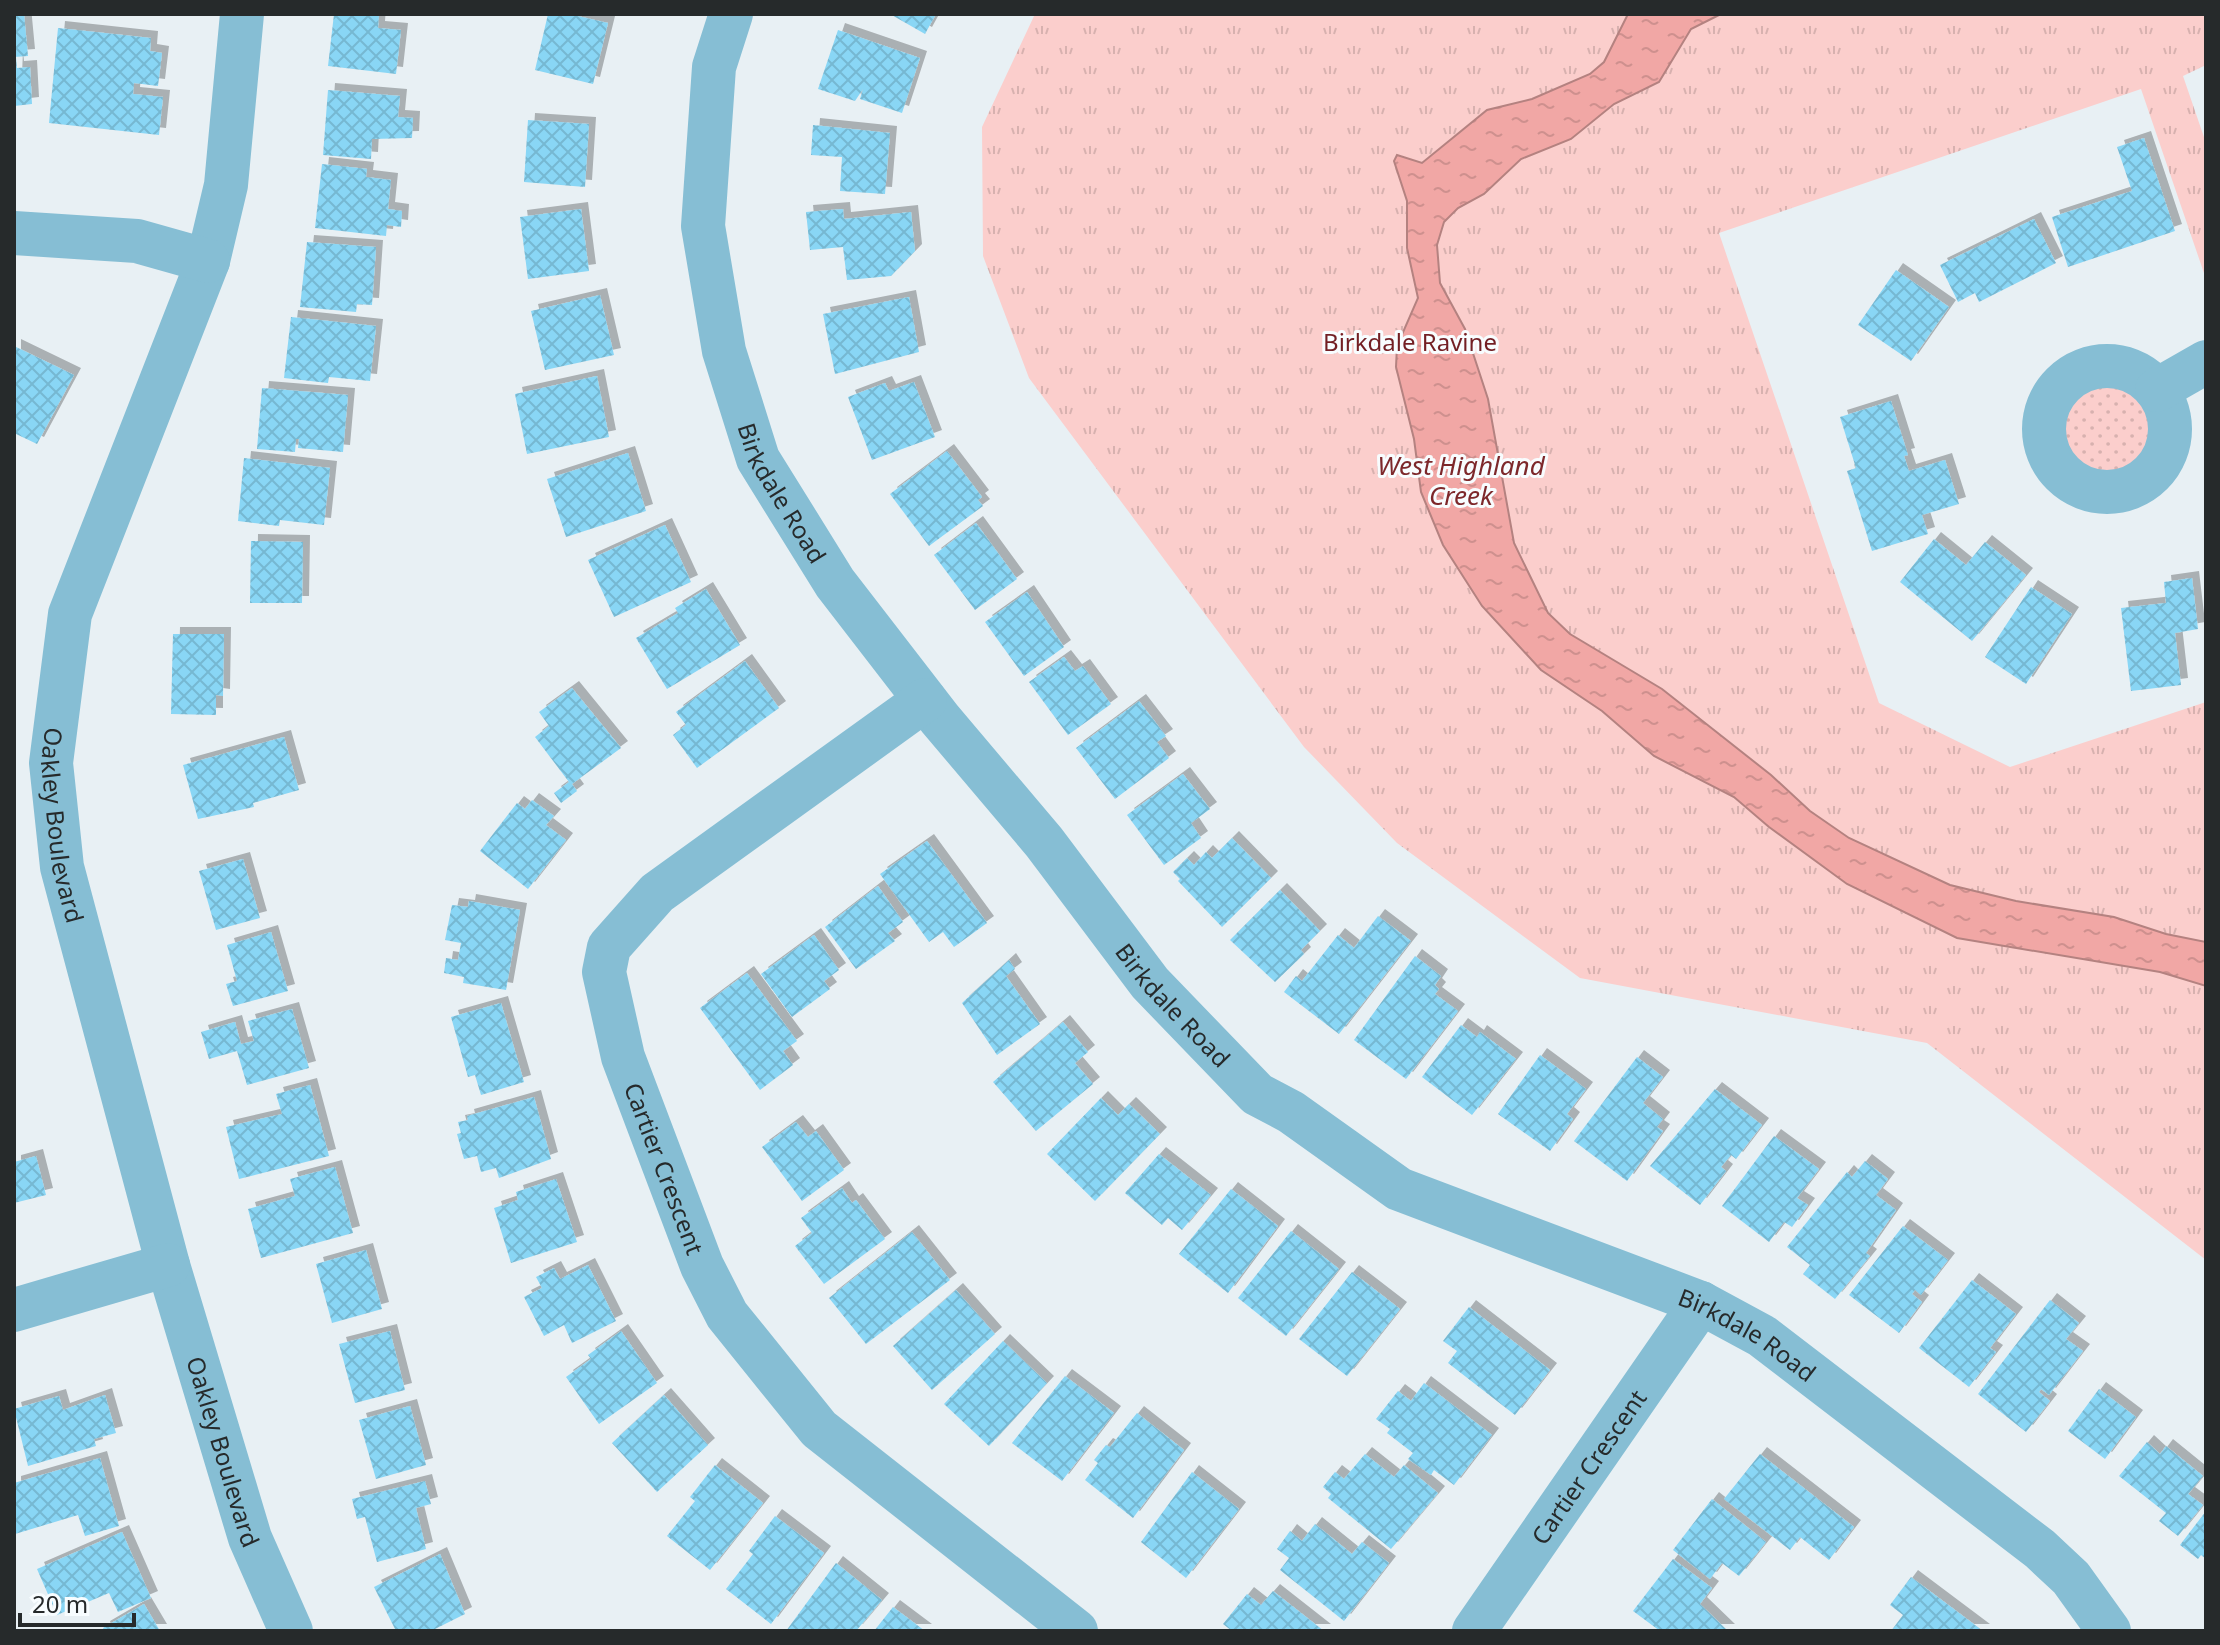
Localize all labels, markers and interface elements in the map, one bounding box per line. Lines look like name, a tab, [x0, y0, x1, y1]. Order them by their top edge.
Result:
park label: Birkdale Ravine	[1323, 325, 1497, 358]
street label: Birkdale Road	[731, 418, 835, 569]
water label: West Highland Creek	[1377, 447, 1546, 513]
street label: Oakley Boulevard	[34, 726, 93, 926]
street label: Birkdale Road	[1109, 936, 1238, 1074]
street label: Cartier Crescent	[618, 1078, 713, 1259]
street label: Birkdale Road	[1674, 1280, 1823, 1388]
street label: Oakley Boulevard	[180, 1352, 268, 1552]
street label: Cartier Crescent	[1523, 1382, 1653, 1551]
scale bar	[20, 1577, 134, 1627]
text: 20 m	[32, 1587, 88, 1620]

